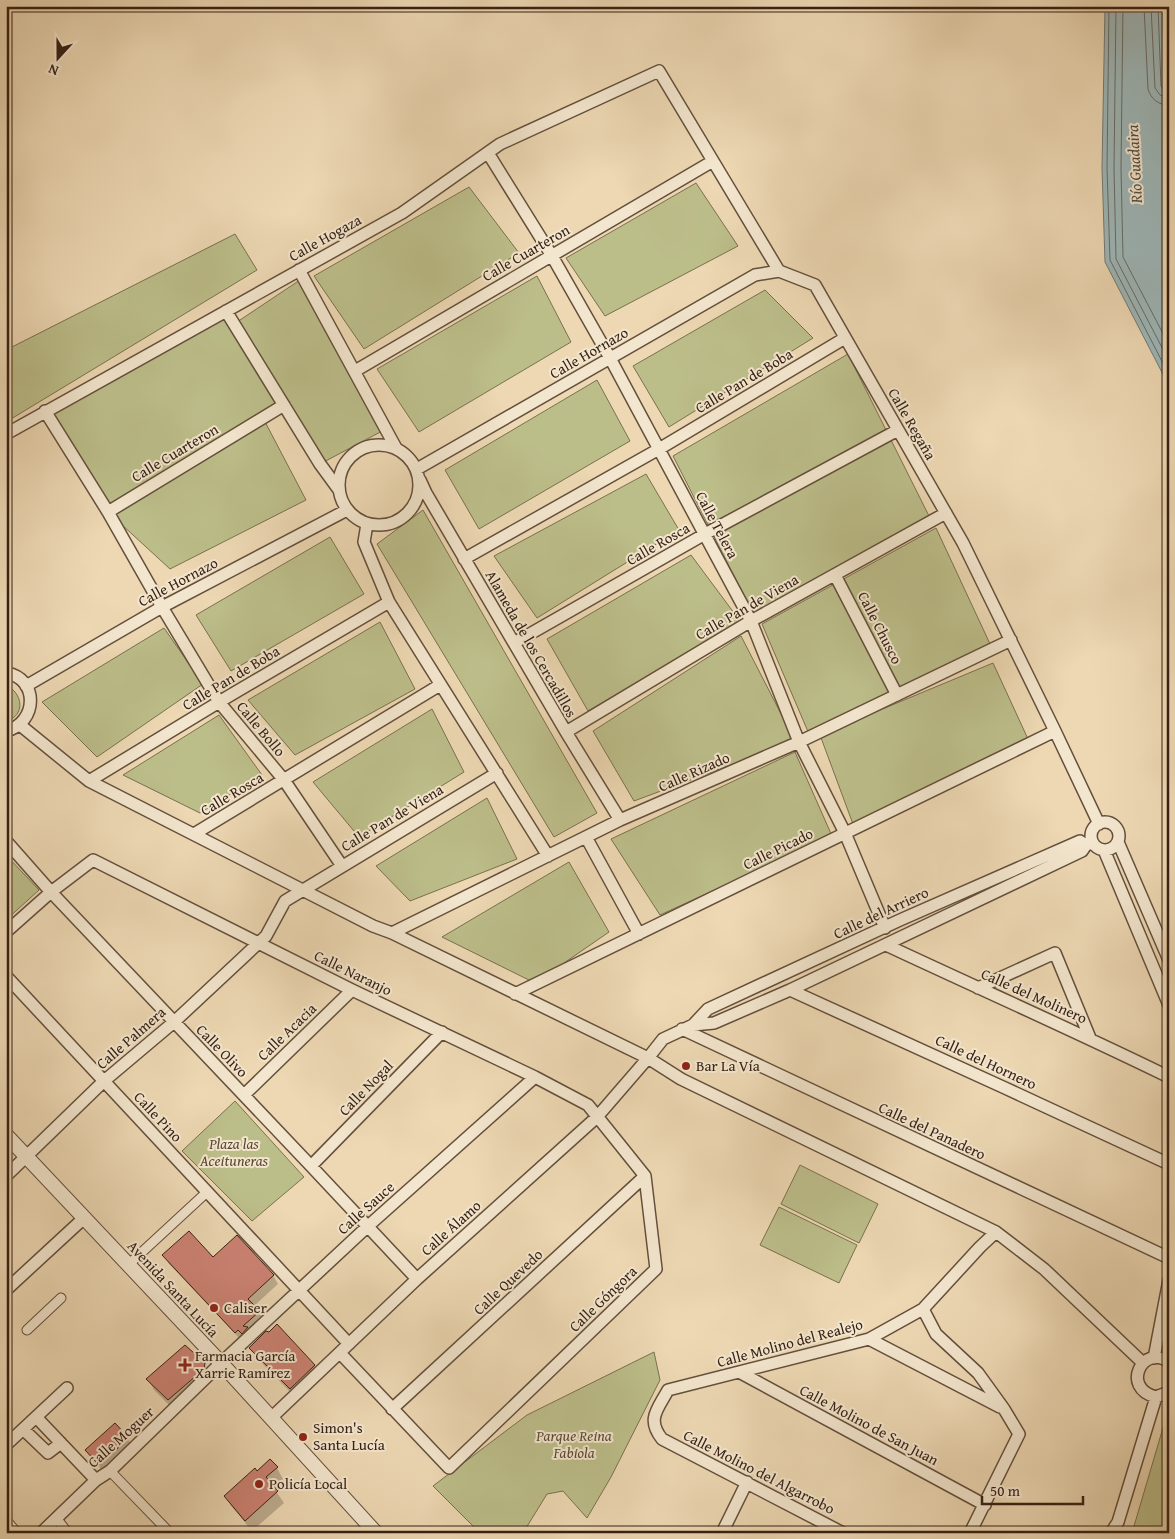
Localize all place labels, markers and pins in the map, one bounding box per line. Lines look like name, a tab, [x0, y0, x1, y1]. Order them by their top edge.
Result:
place label: Bar La Vía	[696, 1055, 760, 1076]
marker: Bar La Vía	[680, 1060, 692, 1072]
place label: Caliser	[224, 1297, 267, 1318]
marker: Caliser	[208, 1302, 220, 1314]
place label: Farmacia García Xarrie Ramírez	[195, 1345, 295, 1383]
marker: Farmacia García Xarrie Ramírez	[179, 1359, 191, 1371]
place label: Simon's Santa Lucía	[313, 1417, 385, 1455]
marker: Simon's Santa Lucía	[297, 1431, 309, 1443]
place label: Policía Local	[269, 1473, 347, 1494]
marker: Policía Local	[253, 1478, 265, 1490]

